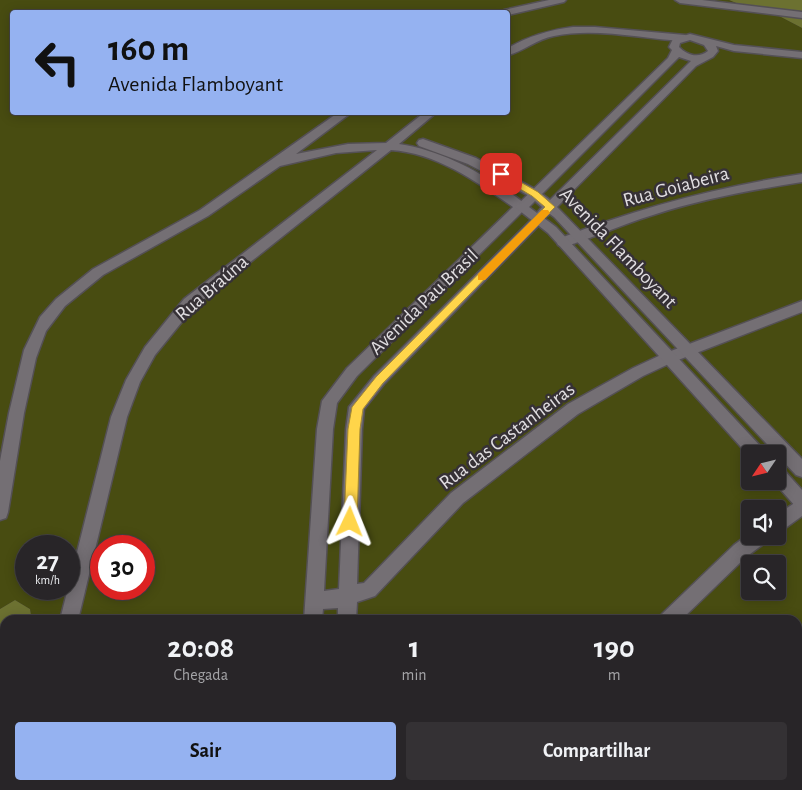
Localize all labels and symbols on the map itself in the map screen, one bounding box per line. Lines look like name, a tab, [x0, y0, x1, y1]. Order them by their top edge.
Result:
pin	[480, 153, 522, 195]
street label: Rua Goiabeira	[621, 163, 731, 211]
street label: Avenida Flamboyant	[556, 184, 681, 313]
street label: Avenida Pau Brasil	[366, 245, 482, 359]
street label: Rua Braúna	[172, 251, 252, 325]
street label: Rua das Castanheiras	[436, 379, 578, 493]
north arrow	[741, 445, 786, 490]
position arrow	[323, 495, 375, 547]
speed limit sign: 30	[90, 535, 155, 600]

